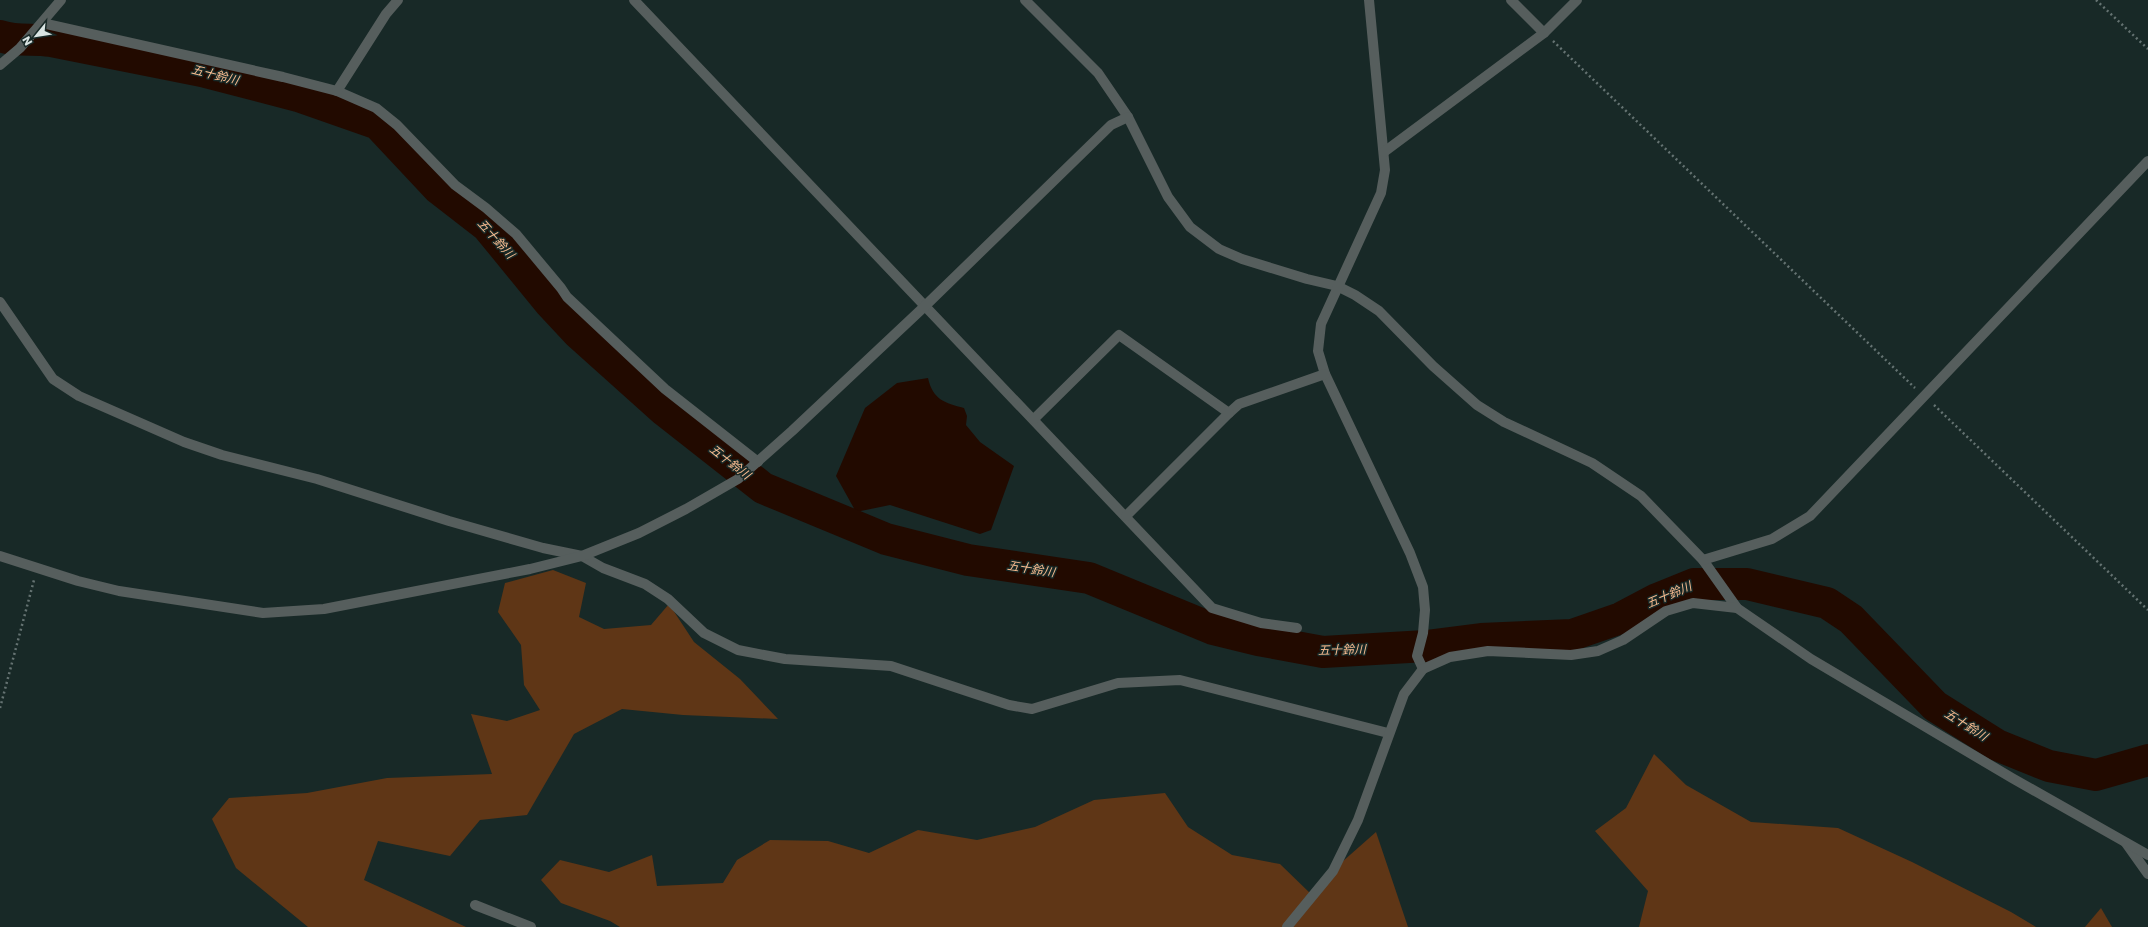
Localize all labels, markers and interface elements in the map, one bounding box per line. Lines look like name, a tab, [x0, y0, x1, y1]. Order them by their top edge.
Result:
north arrow	[16, 16, 56, 56]
text: N	[18, 33, 36, 49]
water label: 五十鈴川	[190, 60, 242, 89]
water label: 五十鈴川	[474, 215, 520, 264]
water label: 五十鈴川	[706, 440, 756, 484]
water label: 五十鈴川	[1006, 556, 1058, 581]
water label: 五十鈴川	[1643, 577, 1696, 612]
water label: 五十鈴川	[1318, 641, 1368, 658]
water label: 五十鈴川	[1941, 705, 1993, 746]

